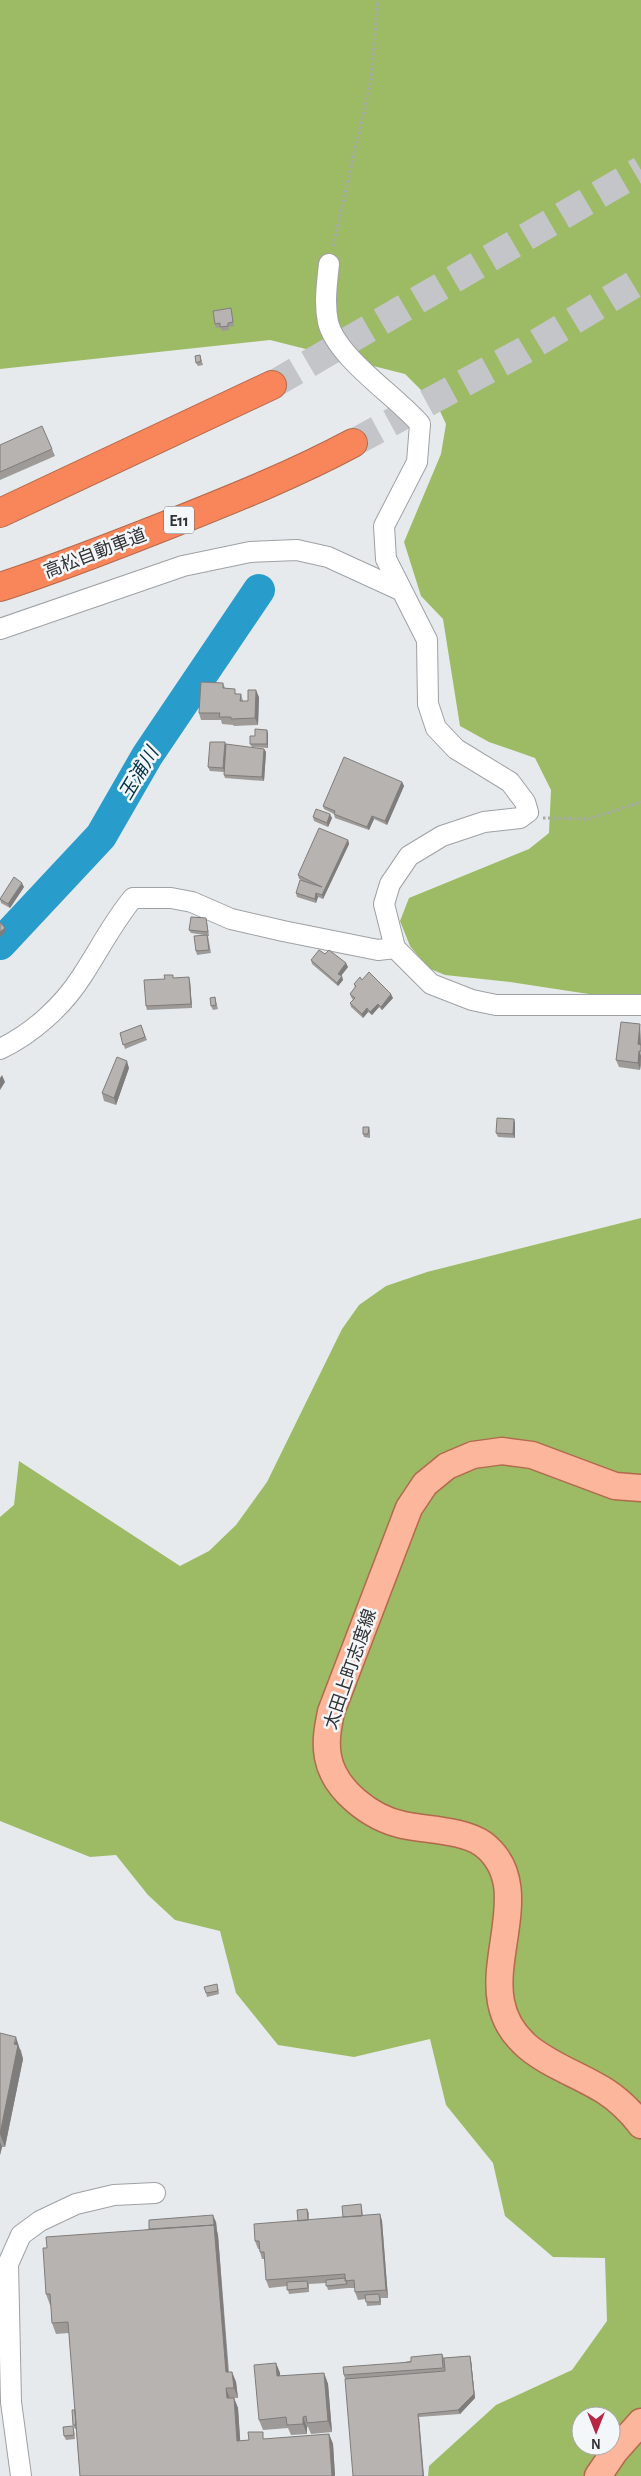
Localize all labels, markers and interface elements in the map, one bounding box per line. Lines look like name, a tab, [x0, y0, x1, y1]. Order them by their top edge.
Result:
road number: E11	[164, 506, 194, 534]
street label: 高松自動車道	[41, 524, 149, 582]
water label: 玉浦川	[116, 742, 163, 803]
street label: 太田上町志度線	[320, 1606, 380, 1732]
north arrow	[571, 2406, 621, 2456]
text: N	[591, 2436, 601, 2450]

